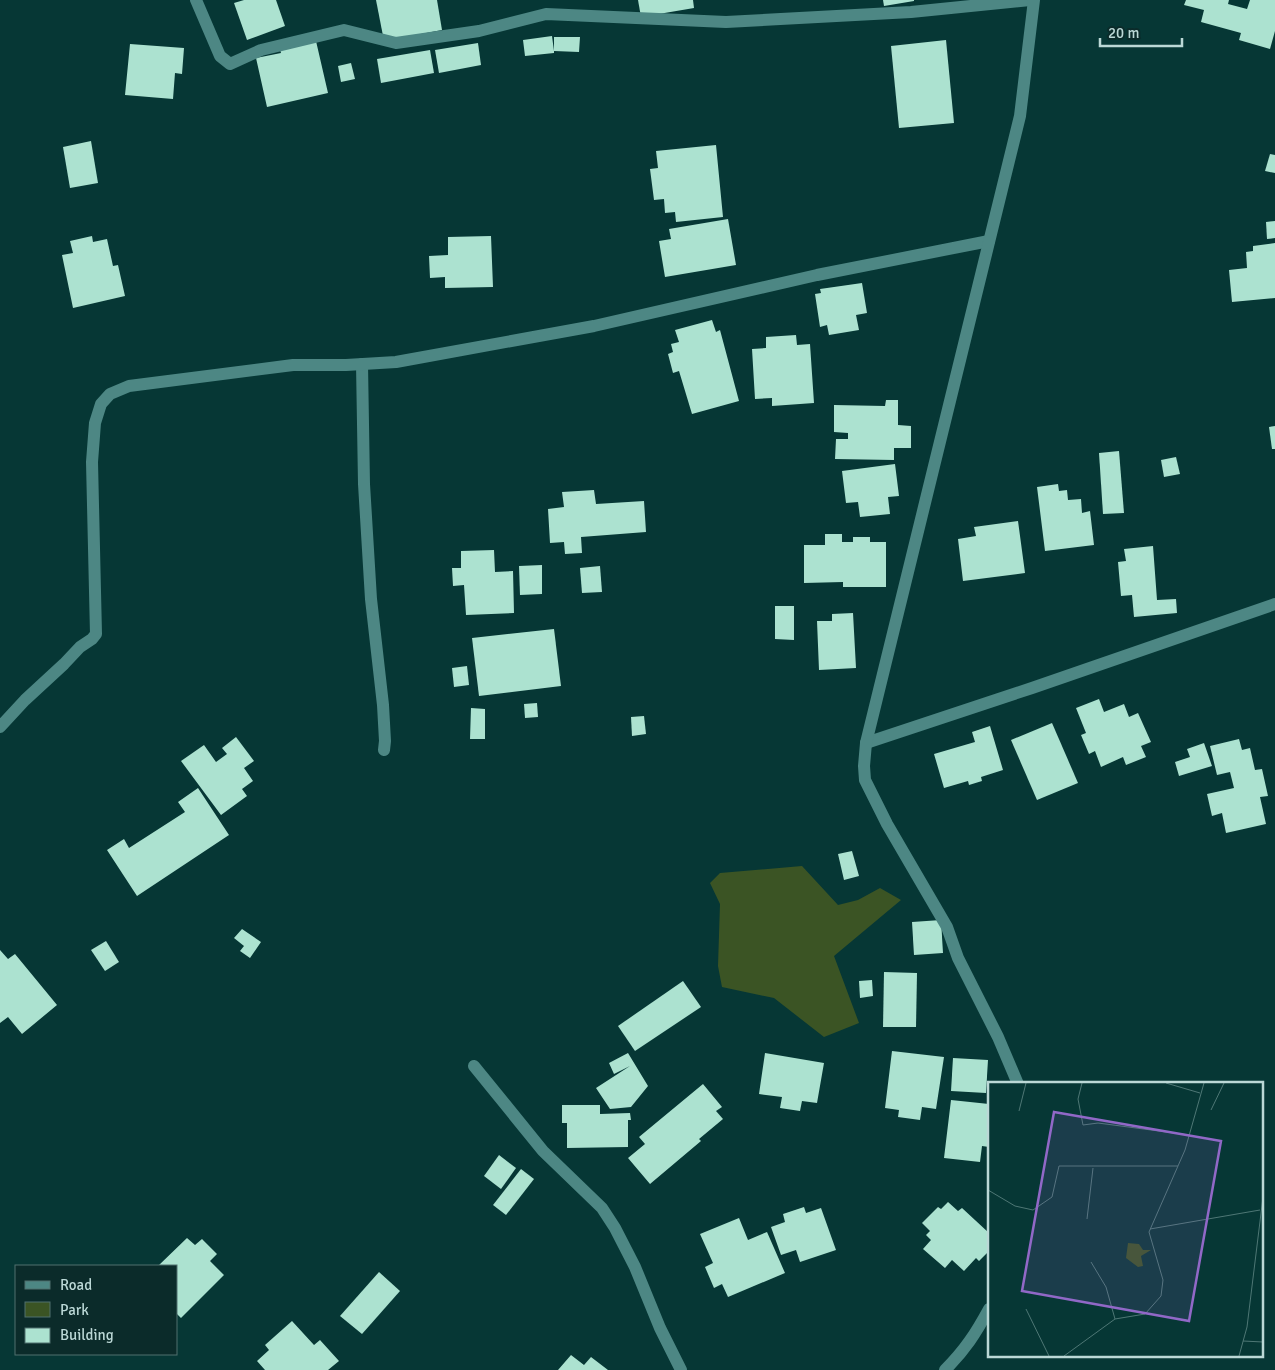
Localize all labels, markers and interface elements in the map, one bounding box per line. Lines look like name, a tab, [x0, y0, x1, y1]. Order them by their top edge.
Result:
scale bar	[1100, 15, 1182, 47]
text: 20 m	[1108, 24, 1139, 42]
inset map	[988, 1082, 1262, 1358]
legend	[15, 1265, 178, 1355]
text: Road	[60, 1276, 92, 1294]
text: Park	[60, 1301, 89, 1319]
text: Building	[60, 1326, 114, 1344]

